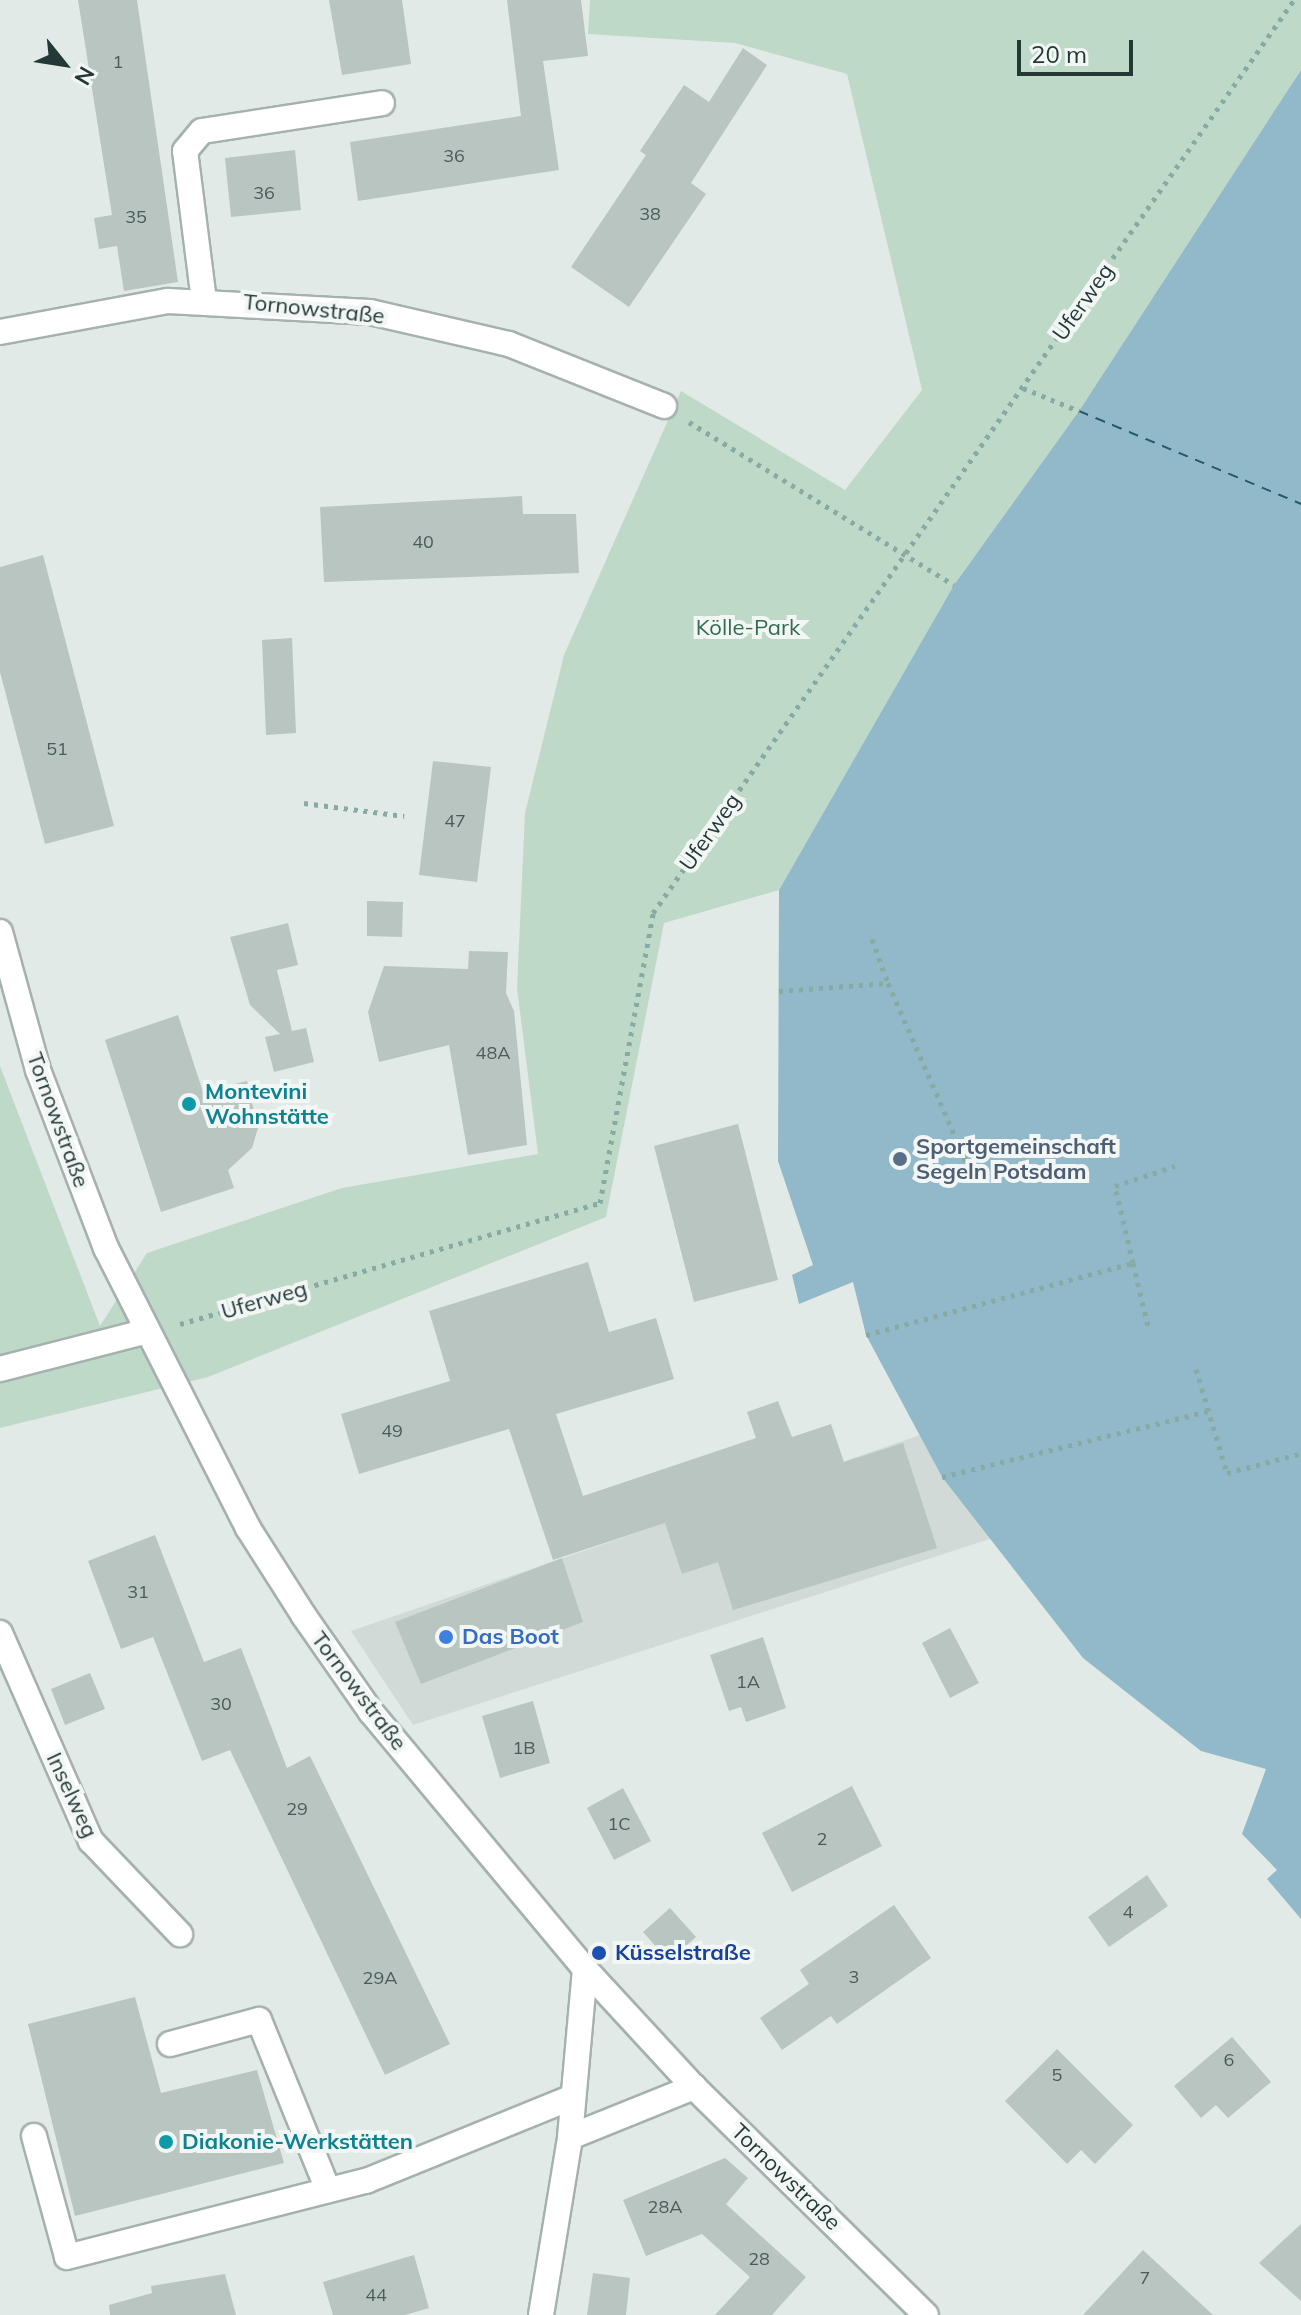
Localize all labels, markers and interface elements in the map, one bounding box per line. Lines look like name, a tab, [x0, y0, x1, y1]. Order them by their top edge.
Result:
north arrow	[24, 24, 104, 104]
scale bar	[1021, 24, 1137, 74]
text: 20 m	[1031, 39, 1087, 69]
house number: 1	[113, 51, 123, 73]
text: N	[69, 62, 101, 90]
house number: 36	[443, 145, 465, 167]
house number: 36	[253, 182, 275, 204]
house number: 38	[639, 203, 661, 225]
house number: 35	[125, 206, 147, 228]
street label: Uferweg	[1047, 258, 1119, 346]
street label: Tornowstraße	[242, 288, 386, 330]
house number: 40	[412, 531, 434, 553]
park label: Kölle-Park	[696, 615, 800, 641]
house number: 51	[46, 738, 68, 760]
street label: Uferweg	[674, 788, 746, 876]
house number: 47	[444, 810, 466, 832]
house number: 48A	[476, 1042, 510, 1064]
street label: Tornowstraße	[21, 1049, 95, 1191]
place label: Montevini Wohnstätte	[205, 1078, 329, 1130]
marker: Montevini Wohnstätte	[180, 1095, 198, 1113]
place label: Sportgemeinschaft Segeln Potsdam	[916, 1133, 1116, 1184]
marker: Sportgemeinschaft Segeln Potsdam	[891, 1150, 909, 1168]
street label: Uferweg	[218, 1275, 310, 1325]
house number: 49	[381, 1420, 403, 1442]
house number: 31	[127, 1581, 149, 1603]
place label: Das Boot	[462, 1624, 559, 1650]
street label: Tornowstraße	[306, 1626, 412, 1756]
marker: Das Boot	[437, 1628, 455, 1646]
house number: 1A	[736, 1671, 760, 1693]
house number: 30	[210, 1693, 232, 1715]
house number: 1B	[512, 1737, 536, 1759]
street label: Inselweg	[41, 1748, 103, 1842]
house number: 29	[286, 1798, 308, 1820]
house number: 1C	[607, 1813, 631, 1835]
house number: 2	[817, 1828, 827, 1850]
house number: 4	[1123, 1901, 1133, 1923]
place label: Küsselstraße	[615, 1940, 751, 1966]
marker: Küsselstraße	[590, 1944, 608, 1962]
house number: 3	[849, 1966, 859, 1988]
house number: 29A	[363, 1967, 397, 1989]
house number: 6	[1224, 2049, 1234, 2071]
house number: 5	[1052, 2064, 1062, 2086]
street label: Tornowstraße	[726, 2118, 846, 2236]
place label: Diakonie-Werkstätten	[182, 2129, 413, 2155]
marker: Diakonie-Werkstätten	[157, 2133, 175, 2151]
house number: 28A	[648, 2196, 682, 2218]
house number: 28	[748, 2248, 770, 2270]
house number: 7	[1140, 2267, 1150, 2289]
house number: 44	[365, 2284, 387, 2306]

